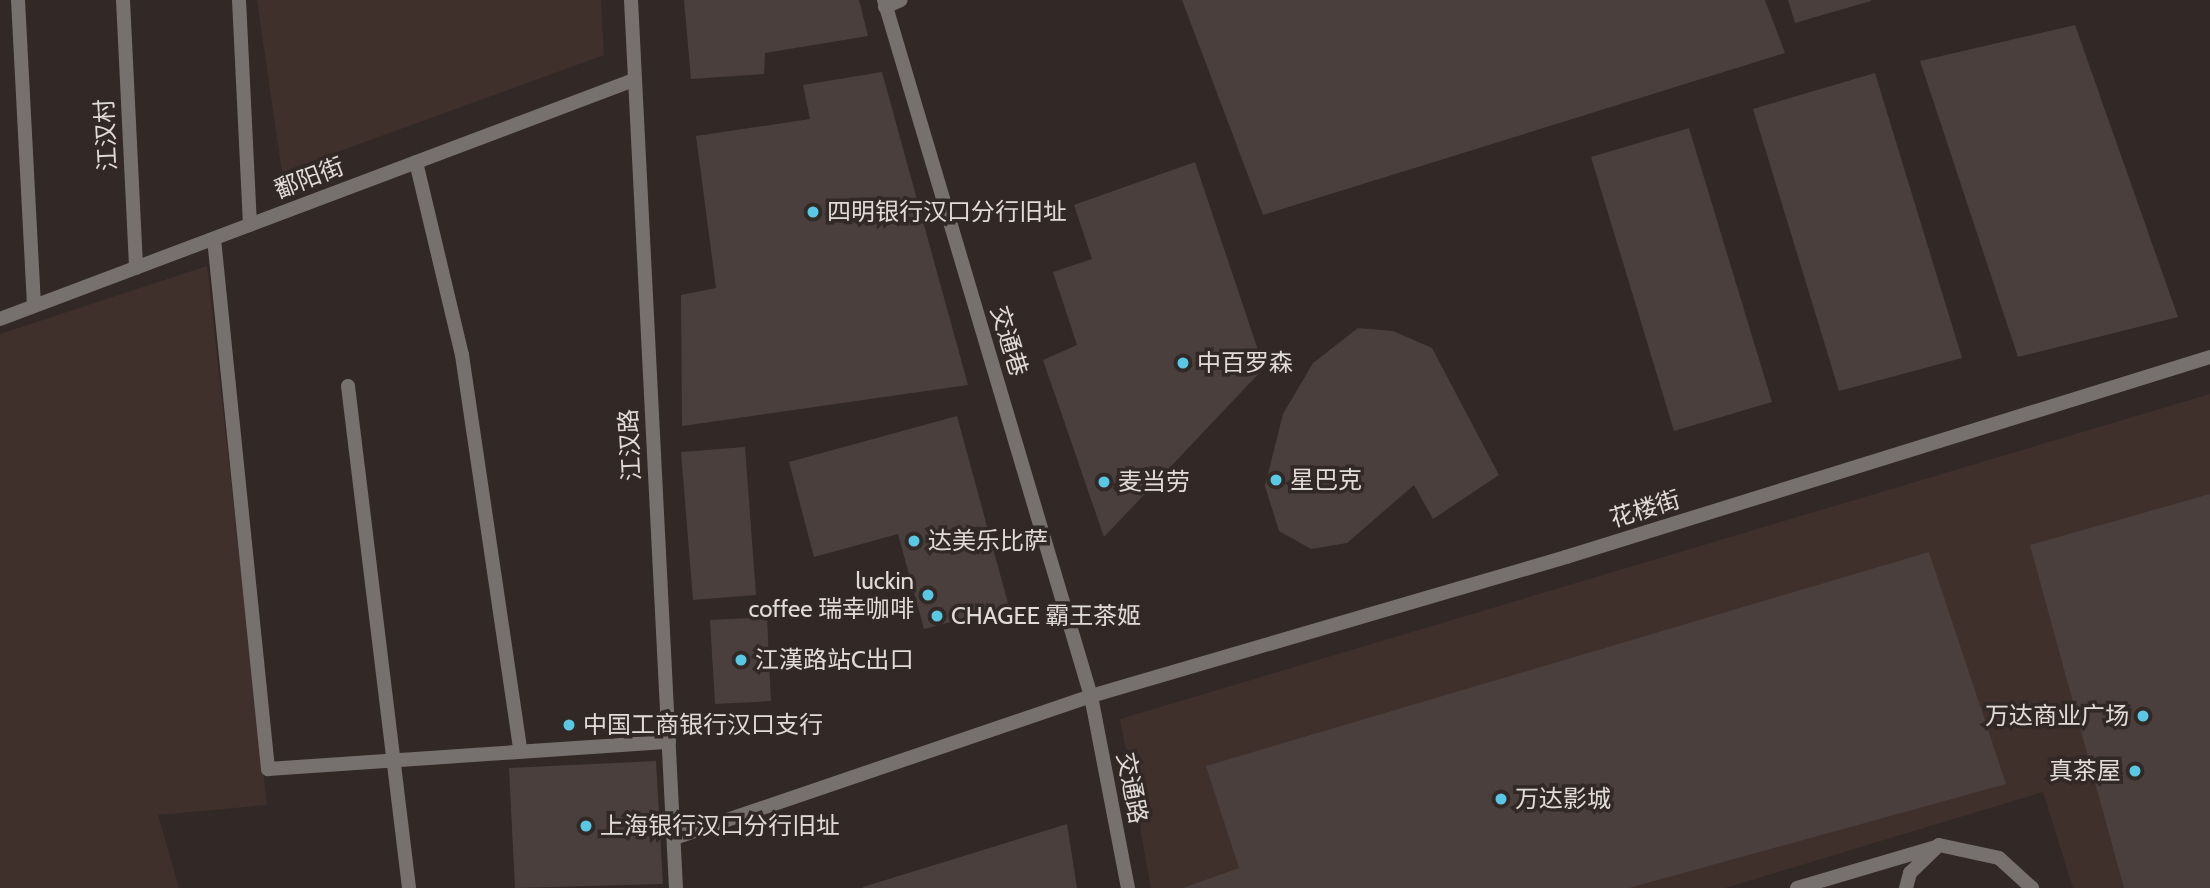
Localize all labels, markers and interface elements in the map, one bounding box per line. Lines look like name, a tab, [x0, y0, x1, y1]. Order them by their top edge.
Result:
street label: 江汉村	[90, 98, 122, 172]
street label: 鄱阳街	[270, 152, 348, 204]
place label: 四明银行汉口分行旧址	[827, 198, 1067, 226]
marker: 四明银行汉口分行旧址	[805, 204, 821, 220]
street label: 交通巷	[985, 302, 1033, 380]
place label: 中百罗森	[1197, 349, 1293, 377]
marker: 中百罗森	[1175, 355, 1191, 371]
street label: 江汉路	[614, 408, 646, 482]
place label: 星巴克	[1290, 466, 1362, 494]
place label: 麦当劳	[1118, 468, 1190, 496]
marker: 星巴克	[1268, 472, 1284, 488]
marker: 麦当劳	[1096, 474, 1112, 490]
street label: 花楼街	[1606, 485, 1684, 533]
place label: 达美乐比萨	[928, 527, 1048, 555]
marker: 达美乐比萨	[906, 533, 922, 549]
place label: luckin coffee 瑞幸咖啡	[749, 567, 914, 623]
marker: luckin coffee 瑞幸咖啡	[920, 587, 936, 603]
place label: CHAGEE 霸王茶姬	[951, 602, 1141, 630]
marker: CHAGEE 霸王茶姬	[929, 608, 945, 624]
place label: 江漢路站C出口	[755, 646, 914, 674]
marker: 江漢路站C出口	[733, 652, 749, 668]
place label: 万达商业广场	[1985, 702, 2129, 730]
marker: 万达商业广场	[2135, 708, 2151, 724]
place label: 中国工商银行汉口支行	[583, 711, 823, 739]
marker: 中国工商银行汉口支行	[561, 717, 577, 733]
street label: 交通路	[1111, 750, 1153, 826]
place label: 真茶屋	[2049, 757, 2121, 785]
marker: 真茶屋	[2127, 763, 2143, 779]
place label: 万达影城	[1515, 785, 1611, 813]
marker: 万达影城	[1493, 791, 1509, 807]
place label: 上海银行汉口分行旧址	[600, 812, 840, 840]
marker: 上海银行汉口分行旧址	[578, 818, 594, 834]

